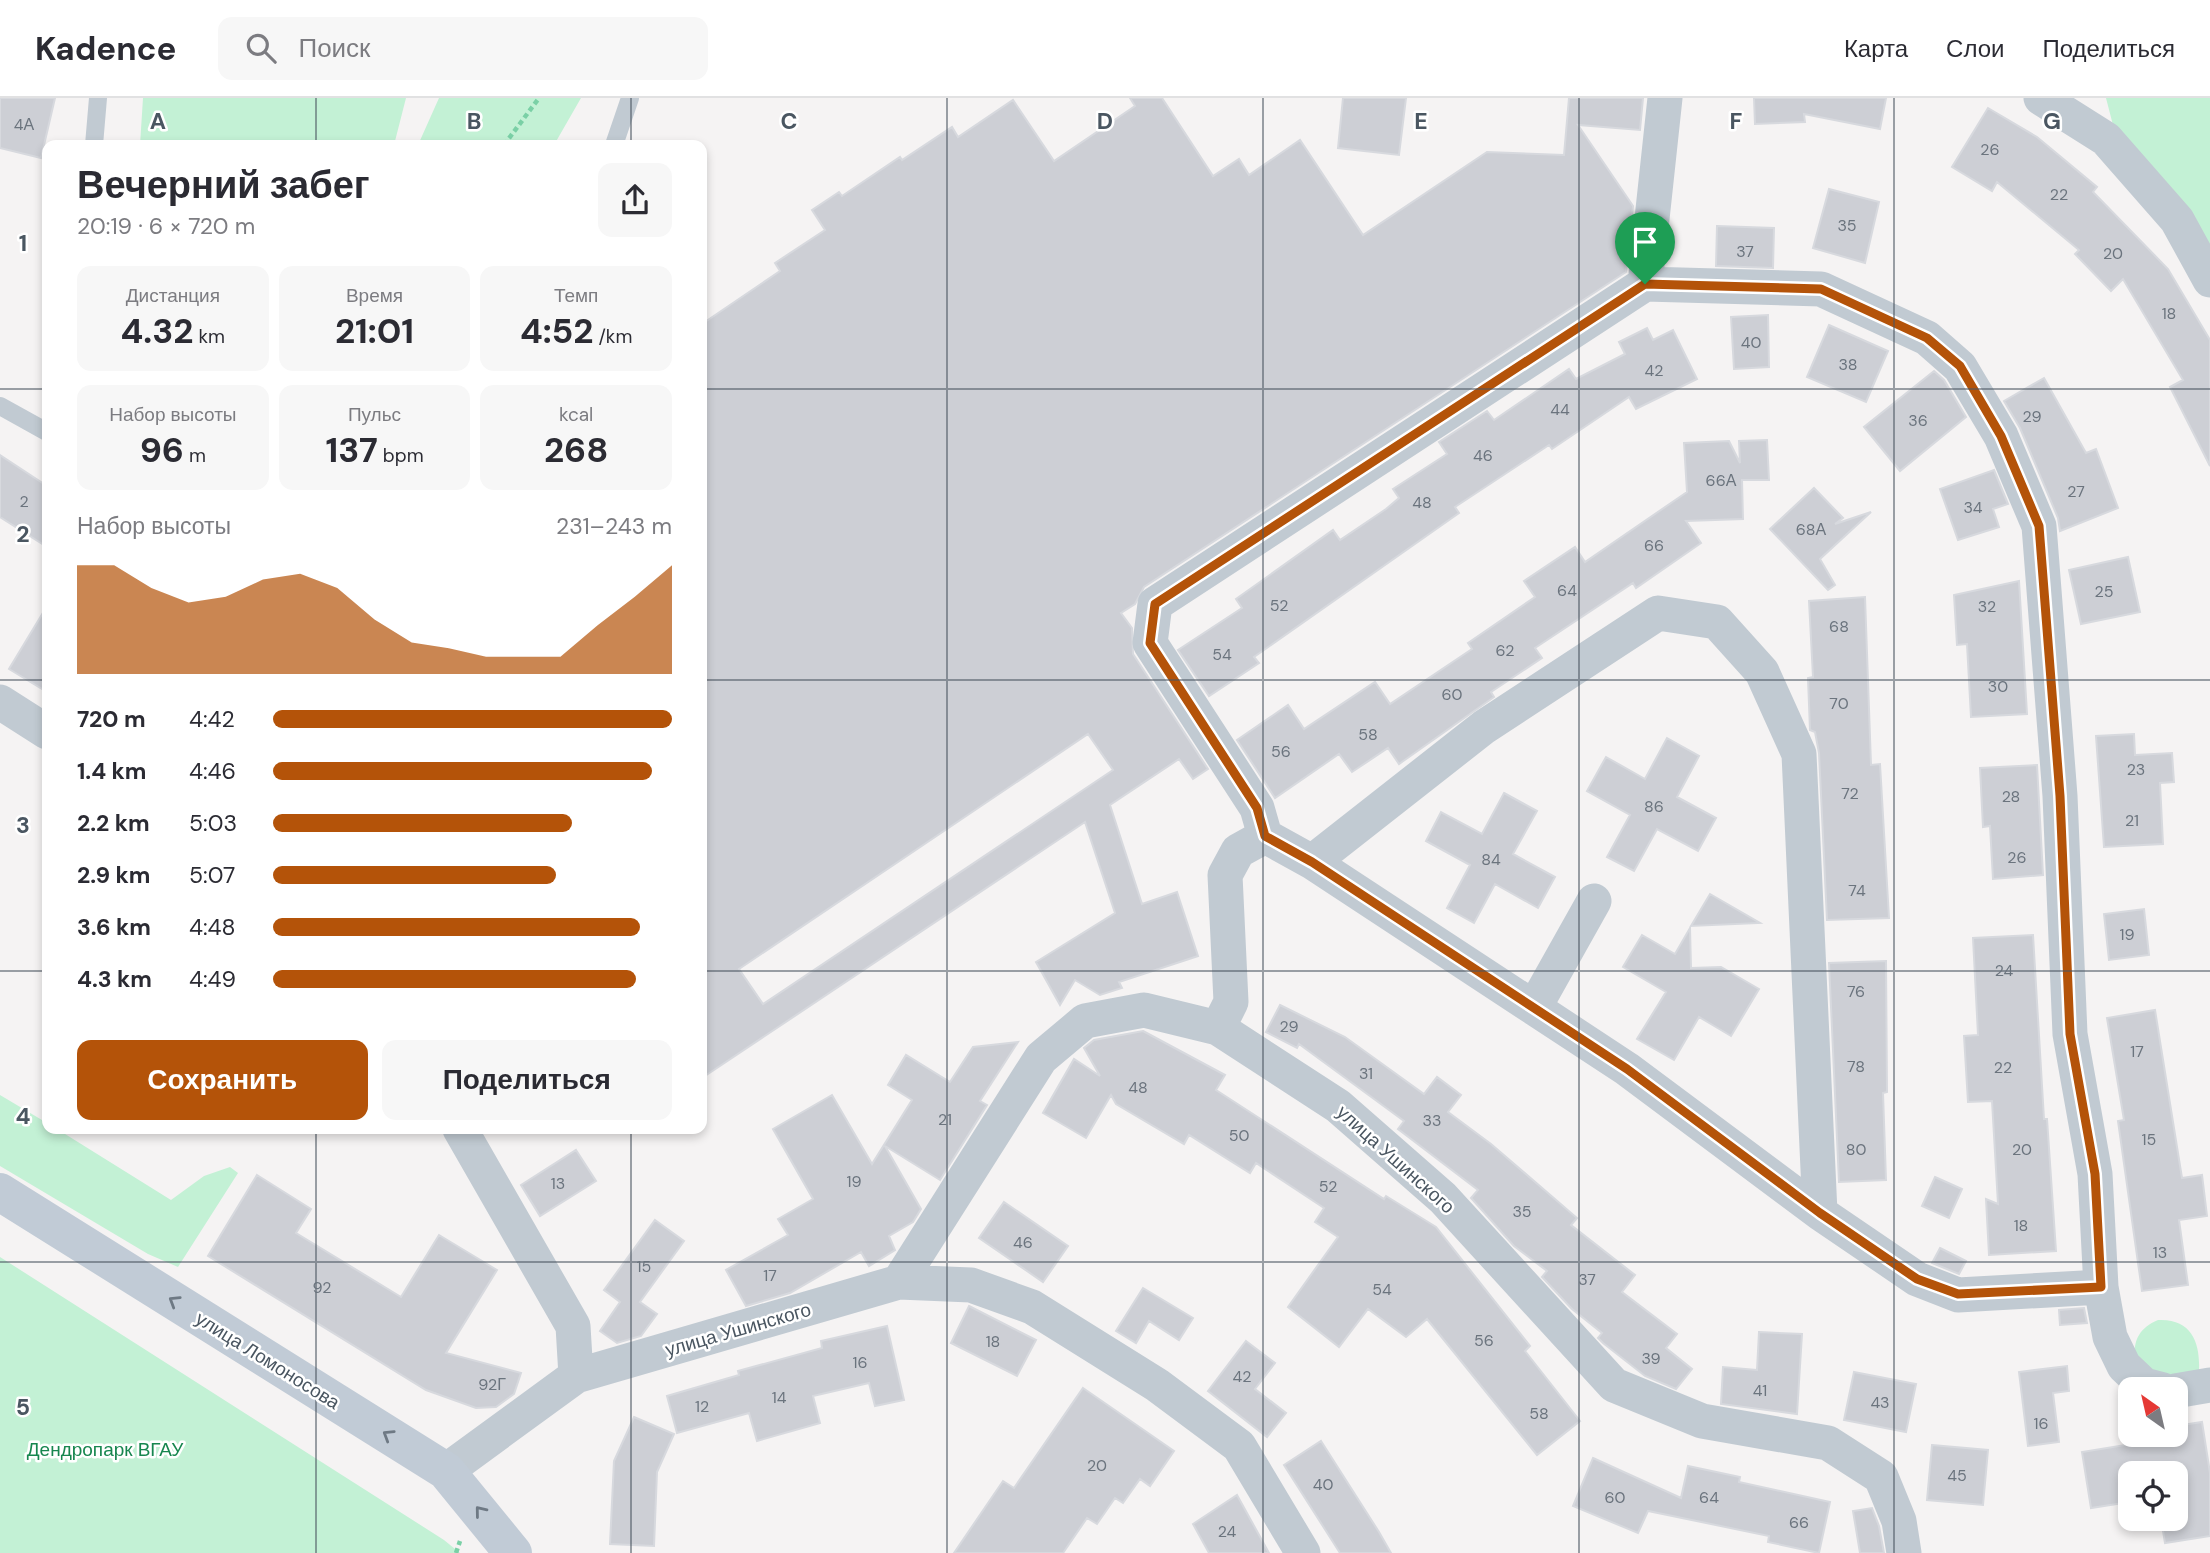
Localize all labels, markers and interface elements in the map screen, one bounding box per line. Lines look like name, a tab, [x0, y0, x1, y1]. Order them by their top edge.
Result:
search box	[218, 17, 708, 80]
text: Kadence	[35, 27, 176, 70]
icon: search	[242, 29, 280, 67]
text: Поиск	[298, 31, 370, 65]
text: Карта	[1844, 33, 1908, 64]
text: Слои	[1946, 33, 2004, 64]
text: Поделиться	[2042, 33, 2175, 64]
text: A	[150, 106, 166, 136]
text: B	[467, 106, 481, 136]
text: C	[781, 106, 797, 136]
text: D	[1097, 106, 1113, 136]
text: E	[1414, 106, 1428, 136]
text: F	[1730, 106, 1743, 136]
text: G	[2043, 106, 2061, 136]
house number: 4А	[14, 114, 35, 135]
house number: 26	[1980, 139, 2000, 160]
text: Вечерний забег	[77, 160, 370, 210]
button: share	[598, 163, 672, 237]
house number: 22	[2050, 184, 2068, 205]
text: 20:19 · 6 × 720 m	[77, 211, 255, 241]
pin	[1615, 212, 1675, 284]
house number: 35	[1837, 215, 1857, 236]
icon: arrive	[1626, 223, 1664, 261]
text: 1	[19, 228, 27, 258]
house number: 37	[1736, 241, 1754, 262]
house number: 20	[2103, 243, 2123, 264]
text: Дистанция	[126, 283, 220, 308]
text: Время	[346, 283, 403, 308]
text: Темп	[554, 283, 598, 308]
house number: 18	[2162, 303, 2176, 324]
text: 4.32	[121, 308, 193, 354]
text: 21:01	[335, 308, 414, 354]
text: 4:52	[520, 308, 593, 354]
text: km	[193, 324, 225, 349]
text: /km	[593, 324, 632, 349]
house number: 40	[1741, 332, 1761, 353]
house number: 38	[1838, 354, 1858, 375]
house number: 42	[1645, 360, 1663, 381]
house number: 44	[1550, 399, 1570, 420]
text: Набор высоты	[109, 402, 237, 427]
text: Пульс	[348, 402, 401, 427]
text: kcal	[559, 402, 593, 427]
house number: 29	[2022, 406, 2042, 427]
house number: 36	[1908, 410, 1928, 431]
text: 96	[140, 427, 184, 473]
text: 137	[325, 427, 378, 473]
text: 268	[544, 427, 608, 473]
text: m	[184, 443, 206, 468]
text: bpm	[378, 443, 424, 468]
house number: 46	[1473, 445, 1493, 466]
house number: 66А	[1706, 470, 1737, 491]
house number: 27	[2067, 481, 2085, 502]
house number: 2	[19, 491, 29, 512]
house number: 48	[1412, 492, 1432, 513]
house number: 34	[1963, 497, 1983, 518]
text: Набор высоты	[77, 511, 231, 541]
text: 231–243 m	[556, 511, 672, 541]
text: 2	[16, 519, 30, 549]
house number: 68А	[1796, 519, 1827, 540]
house number: 66	[1644, 535, 1664, 556]
house number: 64	[1557, 580, 1577, 601]
house number: 25	[2095, 581, 2113, 602]
house number: 52	[1270, 595, 1288, 616]
house number: 32	[1978, 596, 1996, 617]
house number: 68	[1829, 616, 1849, 637]
house number: 62	[1496, 640, 1514, 661]
house number: 54	[1212, 644, 1232, 665]
house number: 30	[1988, 676, 2008, 697]
house number: 60	[1442, 684, 1463, 705]
house number: 70	[1829, 693, 1849, 714]
text: 720 m	[77, 704, 146, 734]
text: 4:42	[189, 704, 235, 734]
house number: 58	[1358, 724, 1378, 745]
house number: 56	[1271, 741, 1291, 762]
text: 1.4 km	[77, 756, 146, 786]
text: 4:46	[189, 756, 236, 786]
house number: 23	[2127, 759, 2145, 780]
house number: 72	[1841, 783, 1859, 804]
house number: 28	[2002, 786, 2020, 807]
house number: 86	[1644, 796, 1664, 817]
text: 2.2 km	[77, 808, 150, 838]
text: 5:03	[189, 808, 237, 838]
text: 3	[16, 810, 30, 840]
house number: 21	[2125, 810, 2139, 831]
house number: 26	[2007, 847, 2027, 868]
house number: 84	[1481, 849, 1501, 870]
text: 2.9 km	[77, 860, 150, 890]
text: 5:07	[189, 860, 235, 890]
house number: 74	[1848, 880, 1866, 901]
text: 3.6 km	[77, 912, 151, 942]
text: 4:48	[189, 912, 236, 942]
house number: 19	[2119, 924, 2135, 945]
house number: 24	[1995, 960, 2014, 981]
text: 4.3 km	[77, 964, 152, 994]
text: 4:49	[189, 964, 236, 994]
house number: 76	[1847, 981, 1865, 1002]
house number: 29	[1279, 1016, 1299, 1037]
button: Сохранить	[77, 1040, 368, 1120]
button: Поделиться	[382, 1040, 672, 1120]
house number: 17	[2130, 1041, 2144, 1062]
house number: 78	[1847, 1056, 1865, 1077]
house number: 22	[1994, 1057, 2012, 1078]
house number: 31	[1359, 1063, 1373, 1084]
house number: 48	[1128, 1077, 1148, 1098]
street label: улица Ушинского	[1331, 1100, 1460, 1219]
text: 4	[16, 1101, 31, 1131]
house number: 21	[938, 1109, 952, 1130]
house number: 33	[1423, 1110, 1441, 1131]
house number: 50	[1229, 1125, 1249, 1146]
house number: 15	[2142, 1129, 2156, 1150]
house number: 80	[1846, 1139, 1866, 1160]
house number: 20	[2012, 1139, 2032, 1160]
house number: 19	[846, 1171, 862, 1192]
house number: 13	[551, 1173, 565, 1194]
house number: 52	[1319, 1176, 1337, 1197]
house number: 35	[1512, 1201, 1532, 1222]
house number: 18	[2014, 1215, 2028, 1236]
house number: 46	[1013, 1232, 1033, 1253]
house number: 13	[2153, 1242, 2167, 1263]
house number: 15	[637, 1256, 651, 1277]
house number: 17	[763, 1265, 777, 1286]
house number: 37	[1578, 1269, 1596, 1290]
house number: 92	[313, 1277, 332, 1298]
house number: 54	[1372, 1279, 1392, 1300]
one-way arrow	[169, 1297, 182, 1310]
street label: улица Ушинского	[662, 1297, 814, 1362]
street label: улица Ломоносова	[191, 1306, 345, 1415]
house number: 56	[1474, 1330, 1494, 1351]
house number: 18	[986, 1331, 1000, 1352]
house number: 39	[1641, 1348, 1661, 1369]
house number: 16	[852, 1352, 868, 1373]
house number: 42	[1233, 1366, 1251, 1387]
house number: 92Г	[478, 1374, 506, 1395]
north arrow	[2118, 1377, 2188, 1447]
map controls	[2118, 1377, 2188, 1531]
house number: 41	[1753, 1380, 1767, 1401]
house number: 14	[772, 1387, 787, 1408]
text: 5	[16, 1392, 30, 1422]
house number: 43	[1870, 1392, 1890, 1413]
house number: 12	[695, 1396, 709, 1417]
house number: 58	[1529, 1403, 1549, 1424]
house number: 16	[2033, 1413, 2049, 1434]
one-way arrow	[382, 1430, 395, 1443]
park label: Дендропарк ВГАУ	[27, 1437, 184, 1462]
house number: 20	[1087, 1455, 1107, 1476]
button: locate	[2118, 1461, 2188, 1531]
house number: 45	[1947, 1465, 1967, 1486]
house number: 40	[1313, 1474, 1333, 1495]
house number: 60	[1605, 1487, 1626, 1508]
house number: 64	[1699, 1487, 1719, 1508]
one-way arrow	[476, 1506, 489, 1519]
house number: 66	[1789, 1512, 1809, 1533]
house number: 24	[1218, 1521, 1237, 1542]

